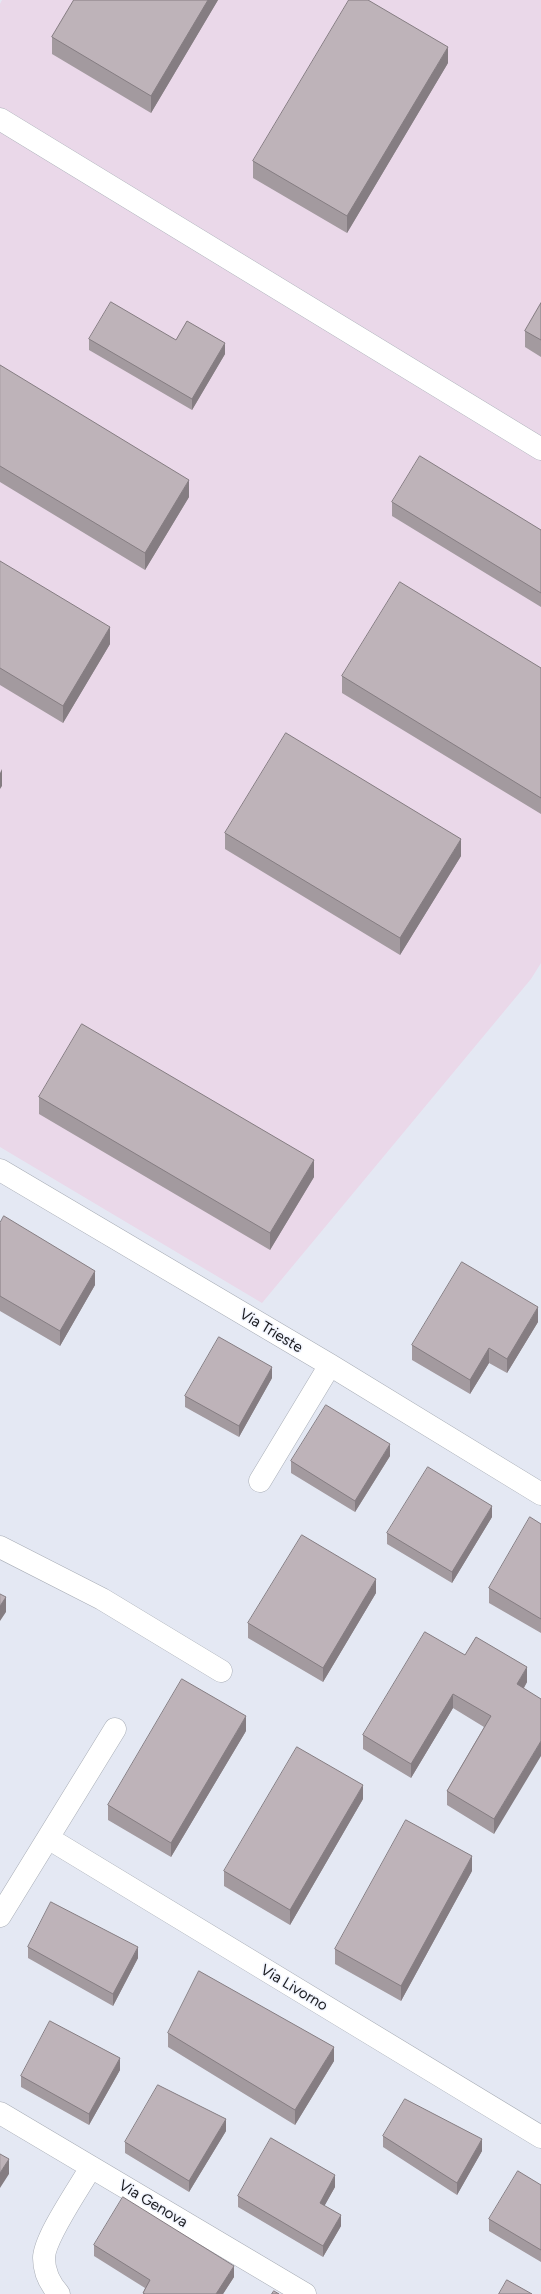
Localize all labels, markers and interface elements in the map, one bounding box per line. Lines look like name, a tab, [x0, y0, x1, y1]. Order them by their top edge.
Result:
street label: Via Trieste	[236, 1305, 306, 1357]
street label: Via Livorno	[257, 1961, 331, 2015]
street label: Via Genova	[115, 2176, 191, 2232]

